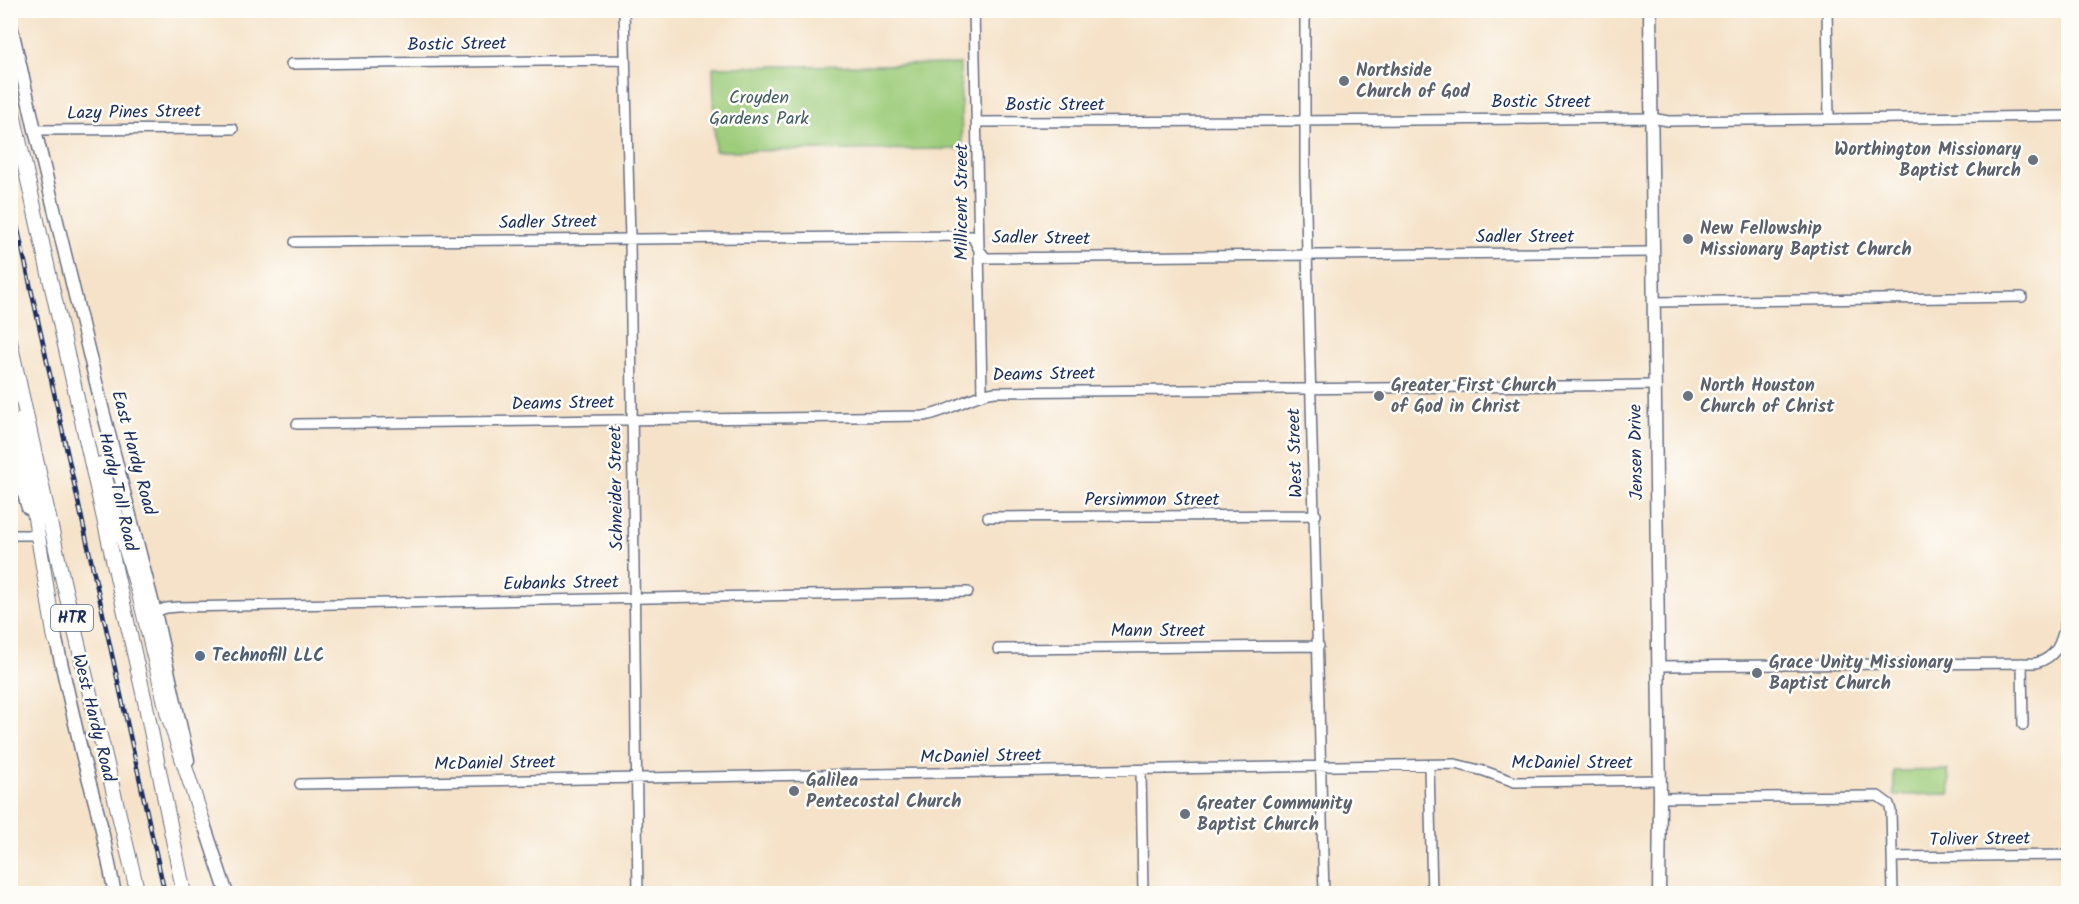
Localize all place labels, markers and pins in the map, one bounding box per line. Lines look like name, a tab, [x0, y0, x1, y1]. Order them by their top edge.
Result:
place label: Northside Church of God	[1356, 57, 1470, 107]
marker: Northside Church of God	[1337, 74, 1351, 88]
place label: Worthington Missionary Baptist Church	[1834, 136, 2022, 186]
marker: Worthington Missionary Baptist Church	[2026, 153, 2040, 167]
place label: New Fellowship Missionary Baptist Church	[1700, 215, 1912, 265]
marker: New Fellowship Missionary Baptist Church	[1681, 232, 1695, 246]
place label: Greater First Church of God in Christ	[1391, 372, 1556, 422]
place label: North Houston Church of Christ	[1700, 372, 1835, 422]
marker: Greater First Church of God in Christ	[1372, 389, 1386, 403]
marker: North Houston Church of Christ	[1681, 389, 1695, 403]
place label: Technofill LLC	[212, 642, 324, 671]
marker: Technofill LLC	[193, 649, 207, 663]
place label: Grace Unity Missionary Baptist Church	[1769, 649, 1953, 699]
marker: Grace Unity Missionary Baptist Church	[1750, 666, 1764, 680]
place label: Galilea Pentecostal Church	[806, 767, 961, 817]
marker: Galilea Pentecostal Church	[787, 784, 801, 798]
place label: Greater Community Baptist Church	[1197, 790, 1353, 840]
marker: Greater Community Baptist Church	[1178, 807, 1192, 821]

